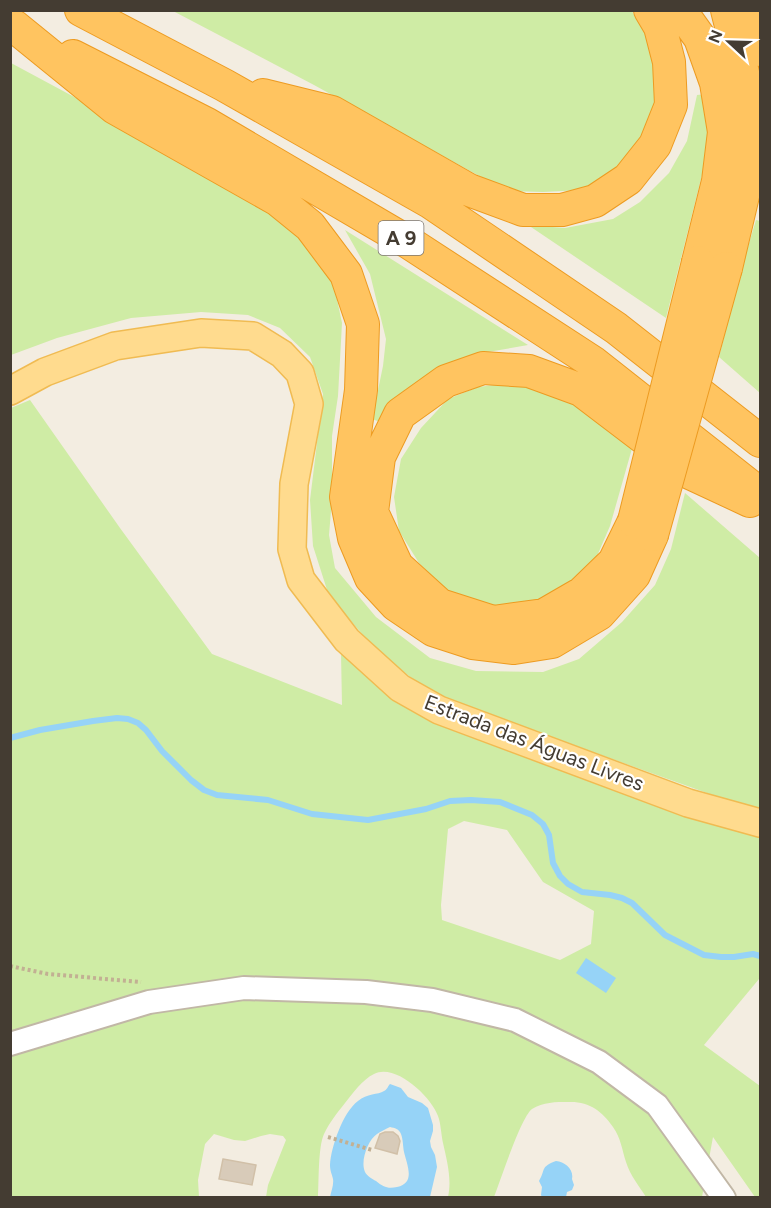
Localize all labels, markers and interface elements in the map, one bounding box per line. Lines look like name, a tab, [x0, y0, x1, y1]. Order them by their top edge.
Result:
north arrow	[699, 12, 759, 72]
text: N	[704, 27, 727, 46]
road number: A 9	[378, 221, 424, 255]
street label: Estrada das Águas Livres	[421, 689, 648, 796]

